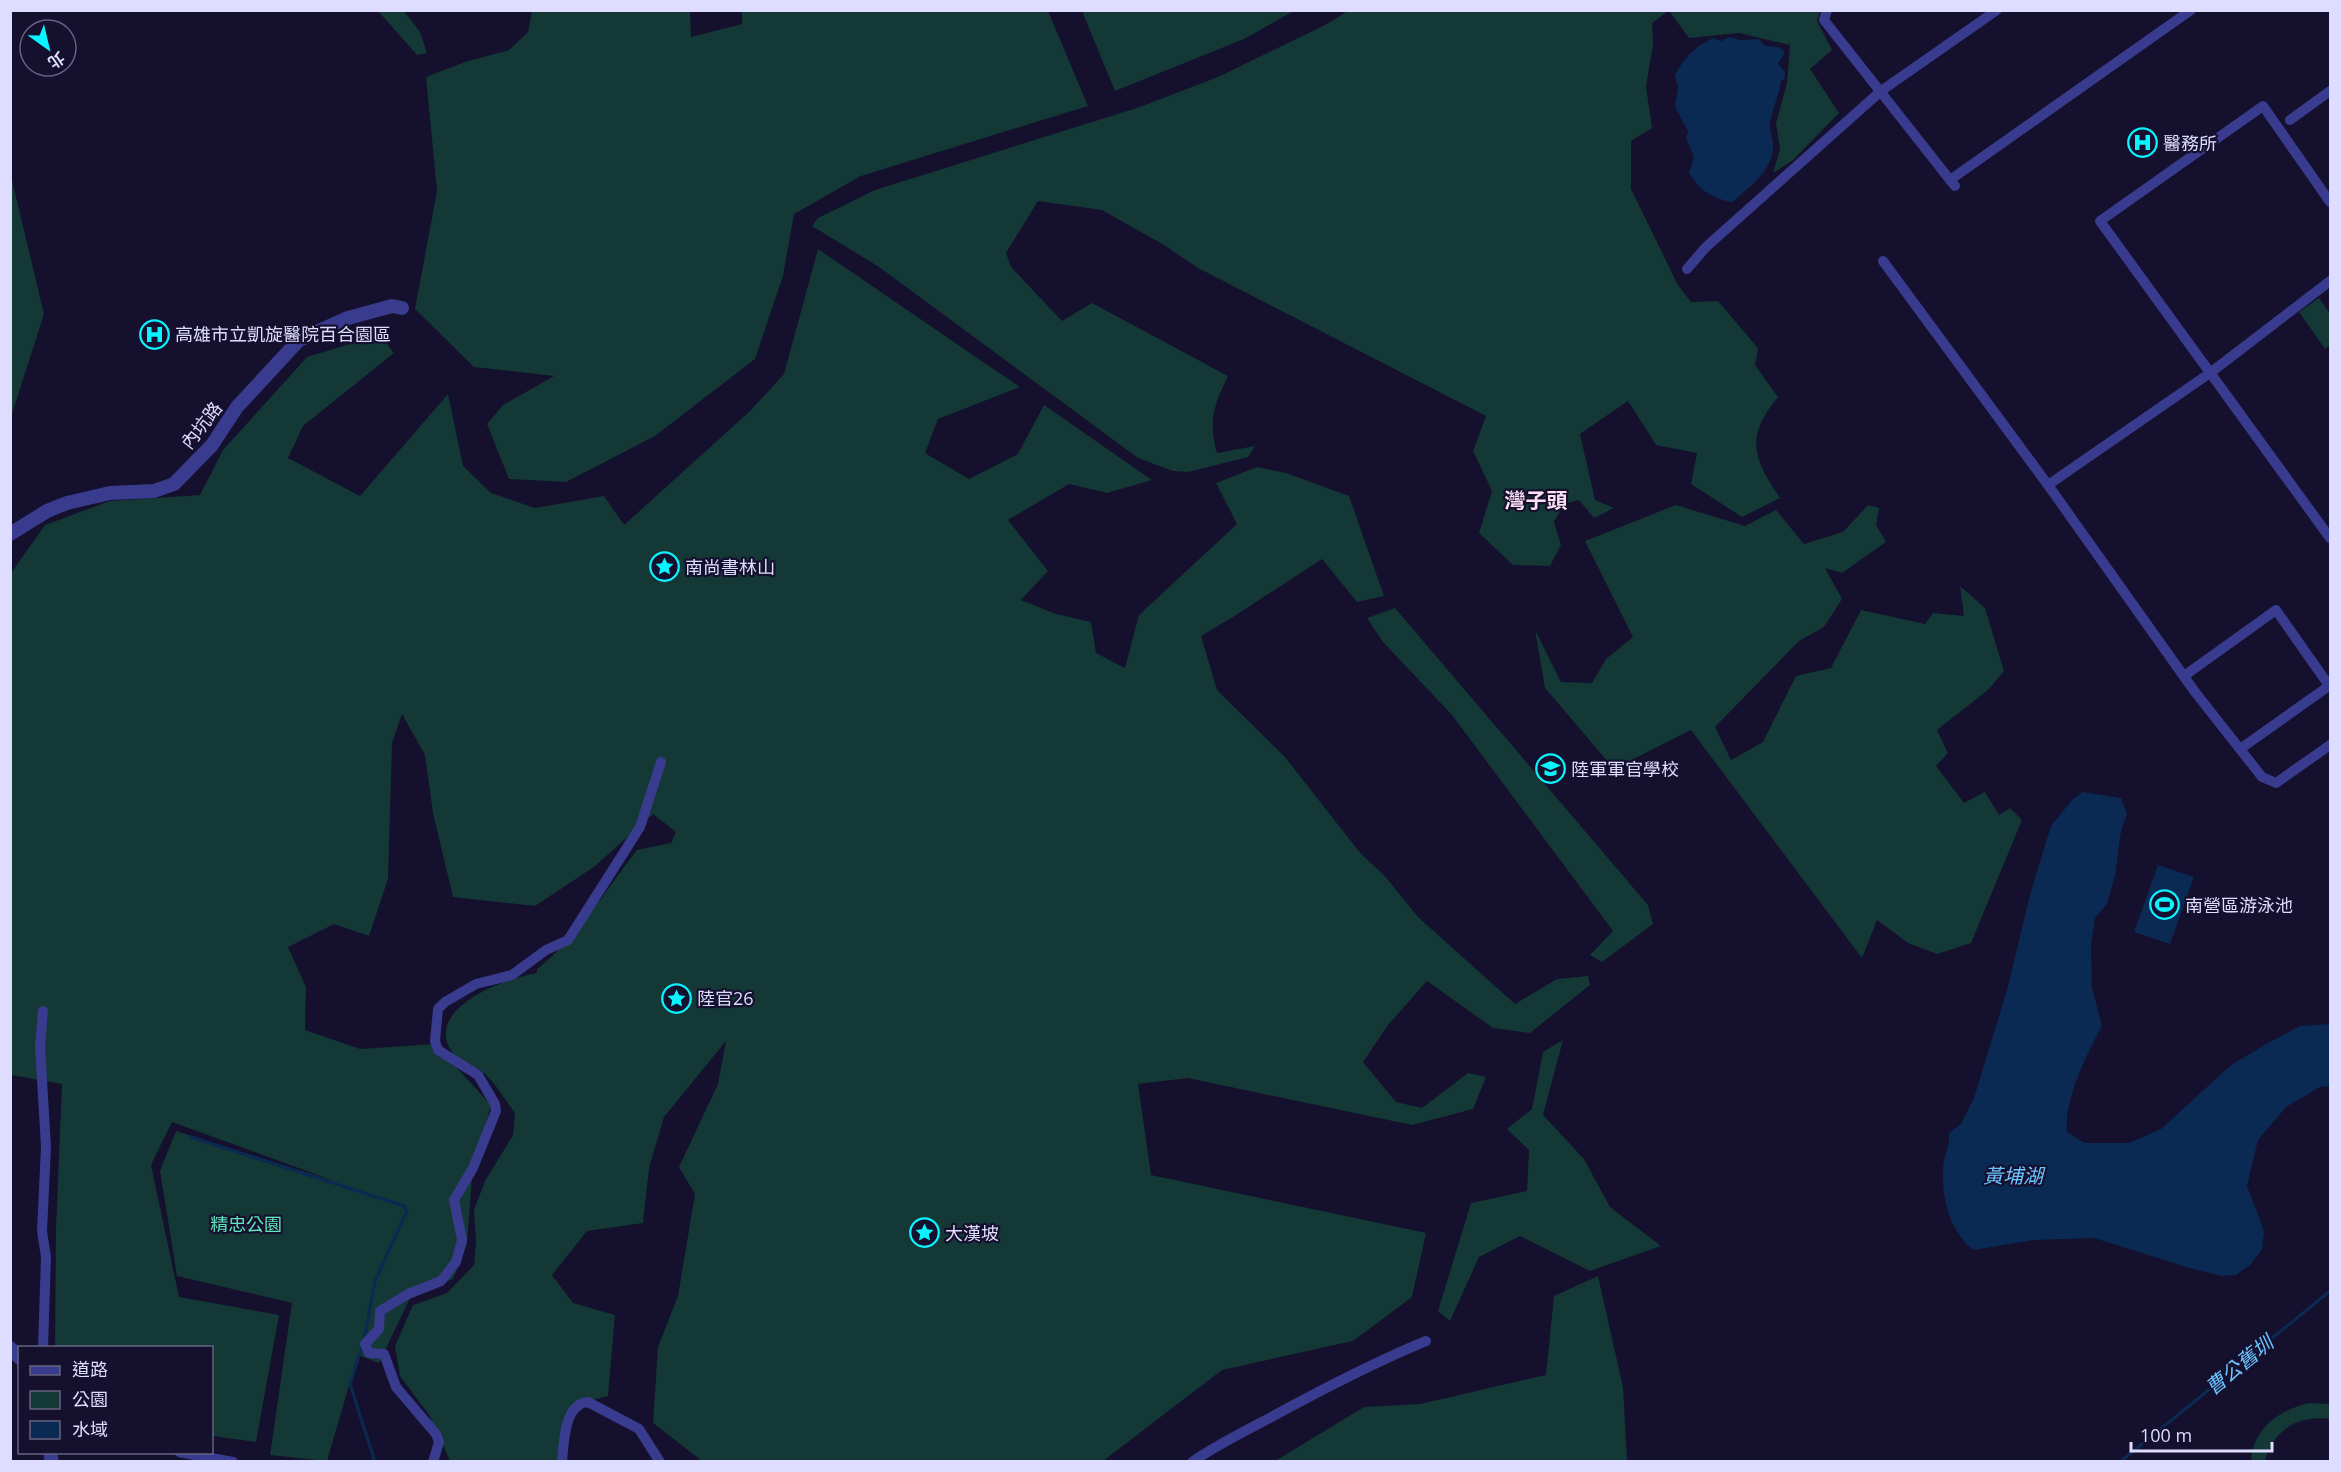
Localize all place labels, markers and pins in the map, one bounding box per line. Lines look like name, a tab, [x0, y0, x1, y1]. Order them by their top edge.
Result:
hospital icon: 醫務所	[2126, 127, 2158, 159]
place label: 醫務所	[2163, 131, 2217, 155]
hospital icon: 高雄市立凱旋醫院百合園區	[138, 318, 170, 350]
place label: 高雄市立凱旋醫院百合園區	[175, 322, 391, 346]
place icon: 南尚書林山	[648, 551, 680, 583]
place label: 南尚書林山	[685, 555, 775, 579]
school or university icon: 陸軍軍官學校	[1534, 753, 1566, 785]
place label: 陸軍軍官學校	[1571, 757, 1679, 781]
sports icon: 南營區游泳池	[2148, 889, 2180, 921]
place label: 南營區游泳池	[2185, 893, 2293, 917]
place icon: 陸官26	[660, 982, 692, 1014]
place label: 陸官26	[697, 986, 754, 1010]
place icon: 大漢坡	[908, 1217, 940, 1249]
place label: 大漢坡	[945, 1221, 999, 1245]

